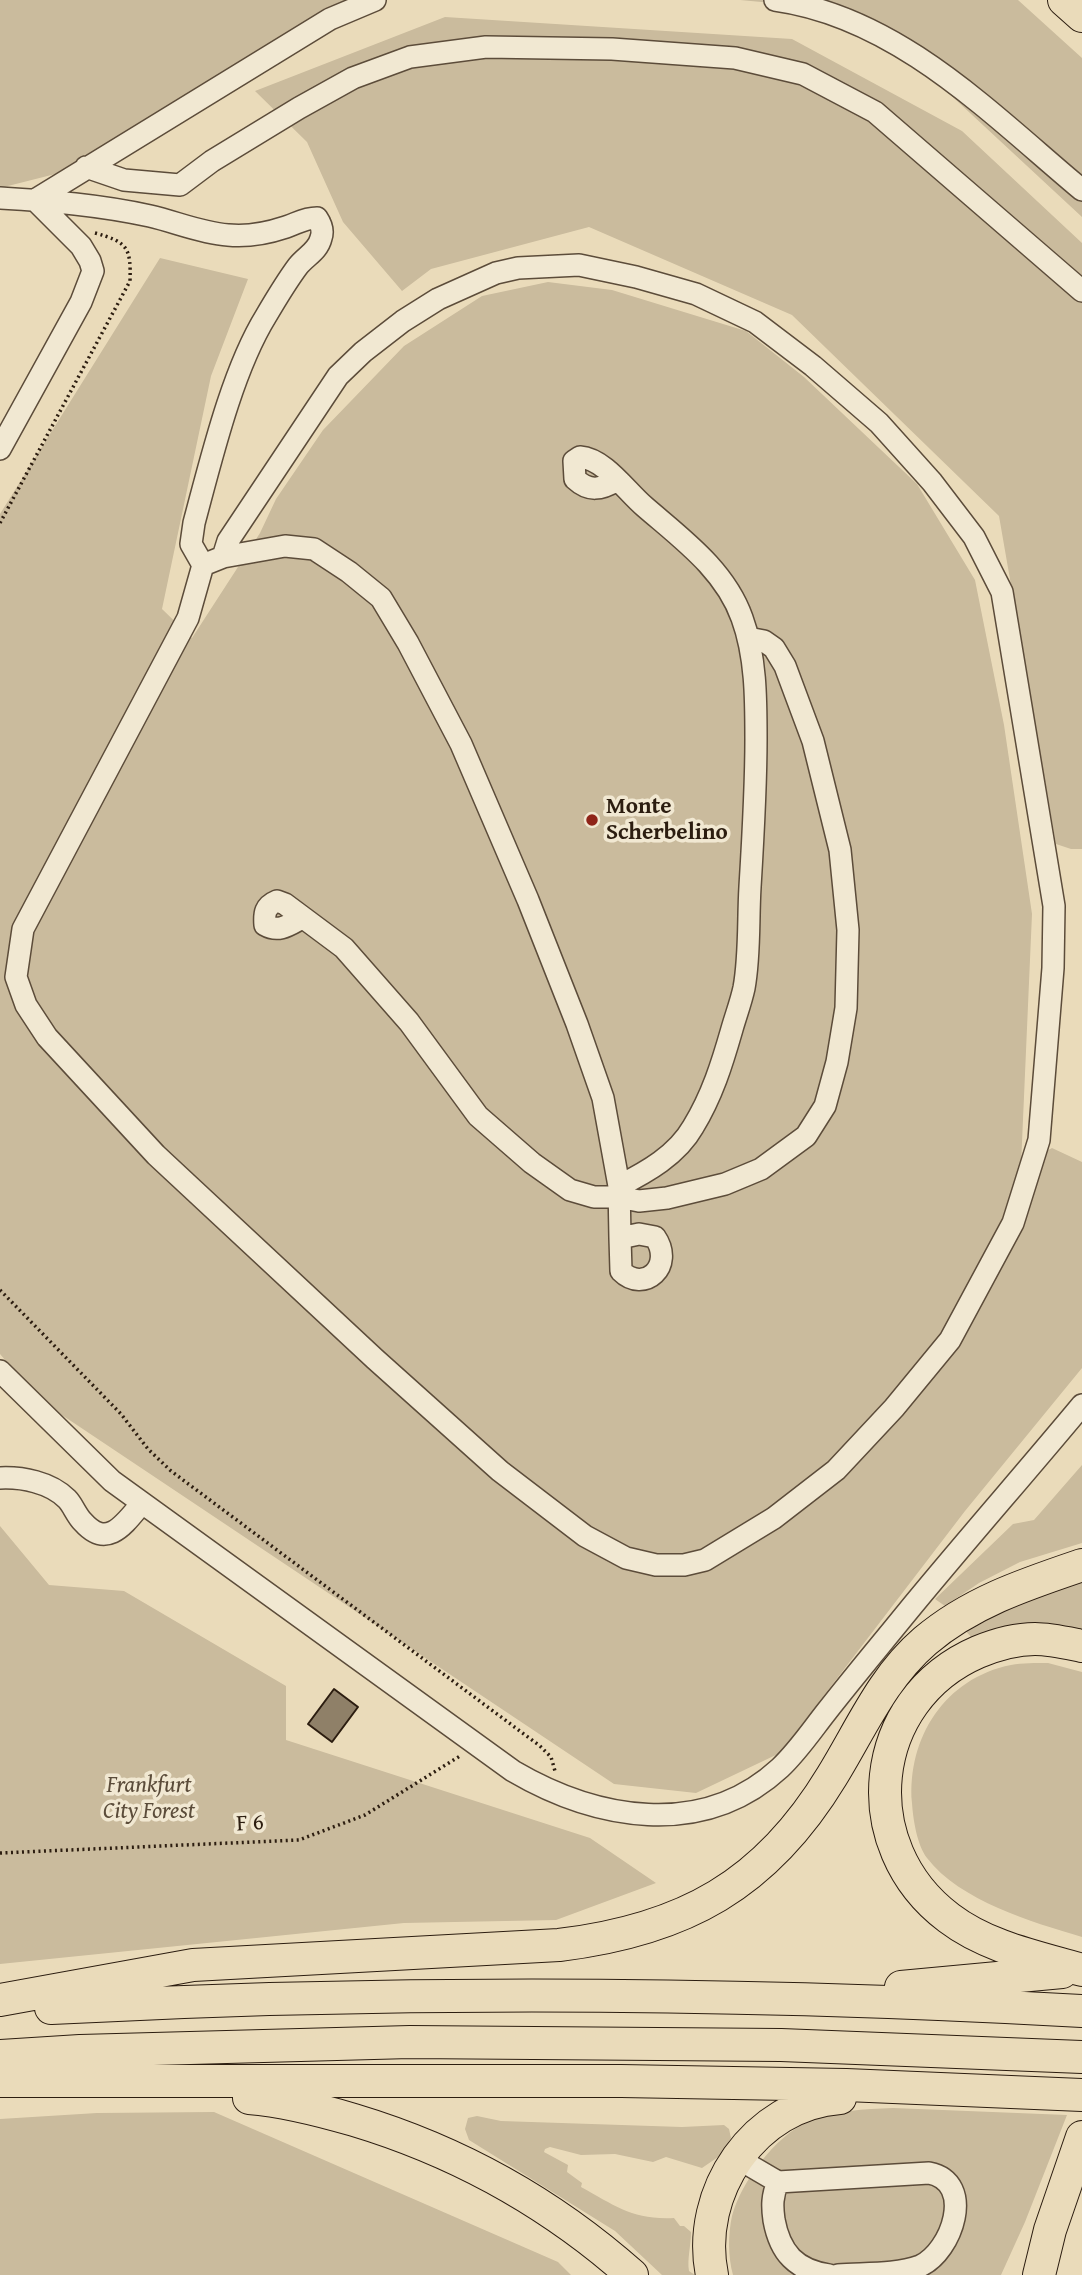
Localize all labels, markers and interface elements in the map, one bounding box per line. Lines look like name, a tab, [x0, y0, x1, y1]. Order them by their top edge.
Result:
place label: Monte Scherbelino	[606, 793, 728, 847]
marker: Monte Scherbelino	[584, 812, 600, 828]
park label: Frankfurt City Forest	[103, 1772, 195, 1826]
street label: F 6	[236, 1810, 264, 1838]

